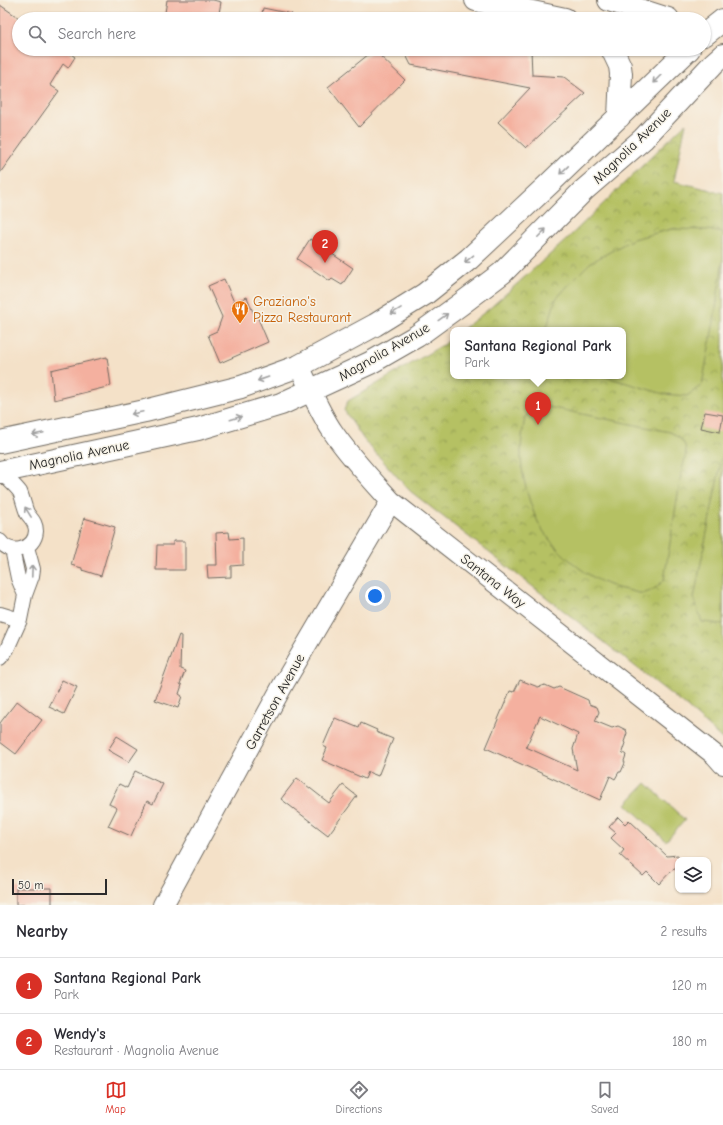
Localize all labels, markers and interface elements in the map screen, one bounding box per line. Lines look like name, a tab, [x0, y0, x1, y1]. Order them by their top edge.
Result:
search box	[12, 12, 711, 56]
icon: search	[26, 23, 48, 45]
text: Search here	[58, 25, 136, 43]
one-way arrow	[652, 74, 662, 84]
street label: Magnolia Avenue	[589, 104, 675, 188]
one-way arrow	[559, 165, 569, 175]
one-way arrow	[537, 228, 547, 238]
pin: 2	[312, 230, 338, 263]
one-way arrow	[464, 254, 474, 263]
place label: Graziano's Pizza Restaurant	[253, 293, 352, 326]
restaurant icon: Graziano's Pizza Restaurant	[230, 299, 250, 324]
one-way arrow	[391, 307, 402, 316]
one-way arrow	[437, 313, 448, 321]
street label: Magnolia Avenue	[335, 319, 433, 385]
popup	[450, 327, 626, 379]
text: Santana Regional Park	[465, 337, 611, 355]
text: Park	[465, 355, 489, 370]
one-way arrow	[257, 376, 269, 384]
pin: 1	[525, 392, 551, 425]
one-way arrow	[131, 409, 144, 417]
one-way arrow	[229, 414, 242, 421]
one-way arrow	[32, 430, 45, 438]
street label: Magnolia Avenue	[27, 436, 131, 474]
one-way arrow	[24, 507, 33, 518]
street label: Santana Way	[457, 550, 529, 612]
one-way arrow	[28, 565, 36, 578]
your location	[365, 586, 385, 606]
street label: Garretson Avenue	[242, 651, 308, 753]
map controls	[675, 857, 711, 893]
button: layers	[675, 857, 711, 893]
scale bar	[12, 877, 107, 896]
text: 50 m	[18, 879, 43, 892]
text: Nearby	[16, 922, 67, 941]
text: 2 results	[660, 924, 707, 939]
text: Santana Regional Park	[54, 969, 201, 987]
text: 1	[26, 978, 32, 993]
text: 120 m	[672, 978, 707, 993]
text: Park	[54, 987, 79, 1002]
text: Wendy's	[54, 1025, 106, 1043]
text: 2	[26, 1034, 32, 1049]
text: 180 m	[672, 1034, 707, 1049]
text: Restaurant · Magnolia Avenue	[54, 1043, 219, 1058]
tab: Map	[105, 1079, 127, 1116]
tab: Directions	[336, 1079, 382, 1116]
tab: Saved	[591, 1079, 618, 1116]

